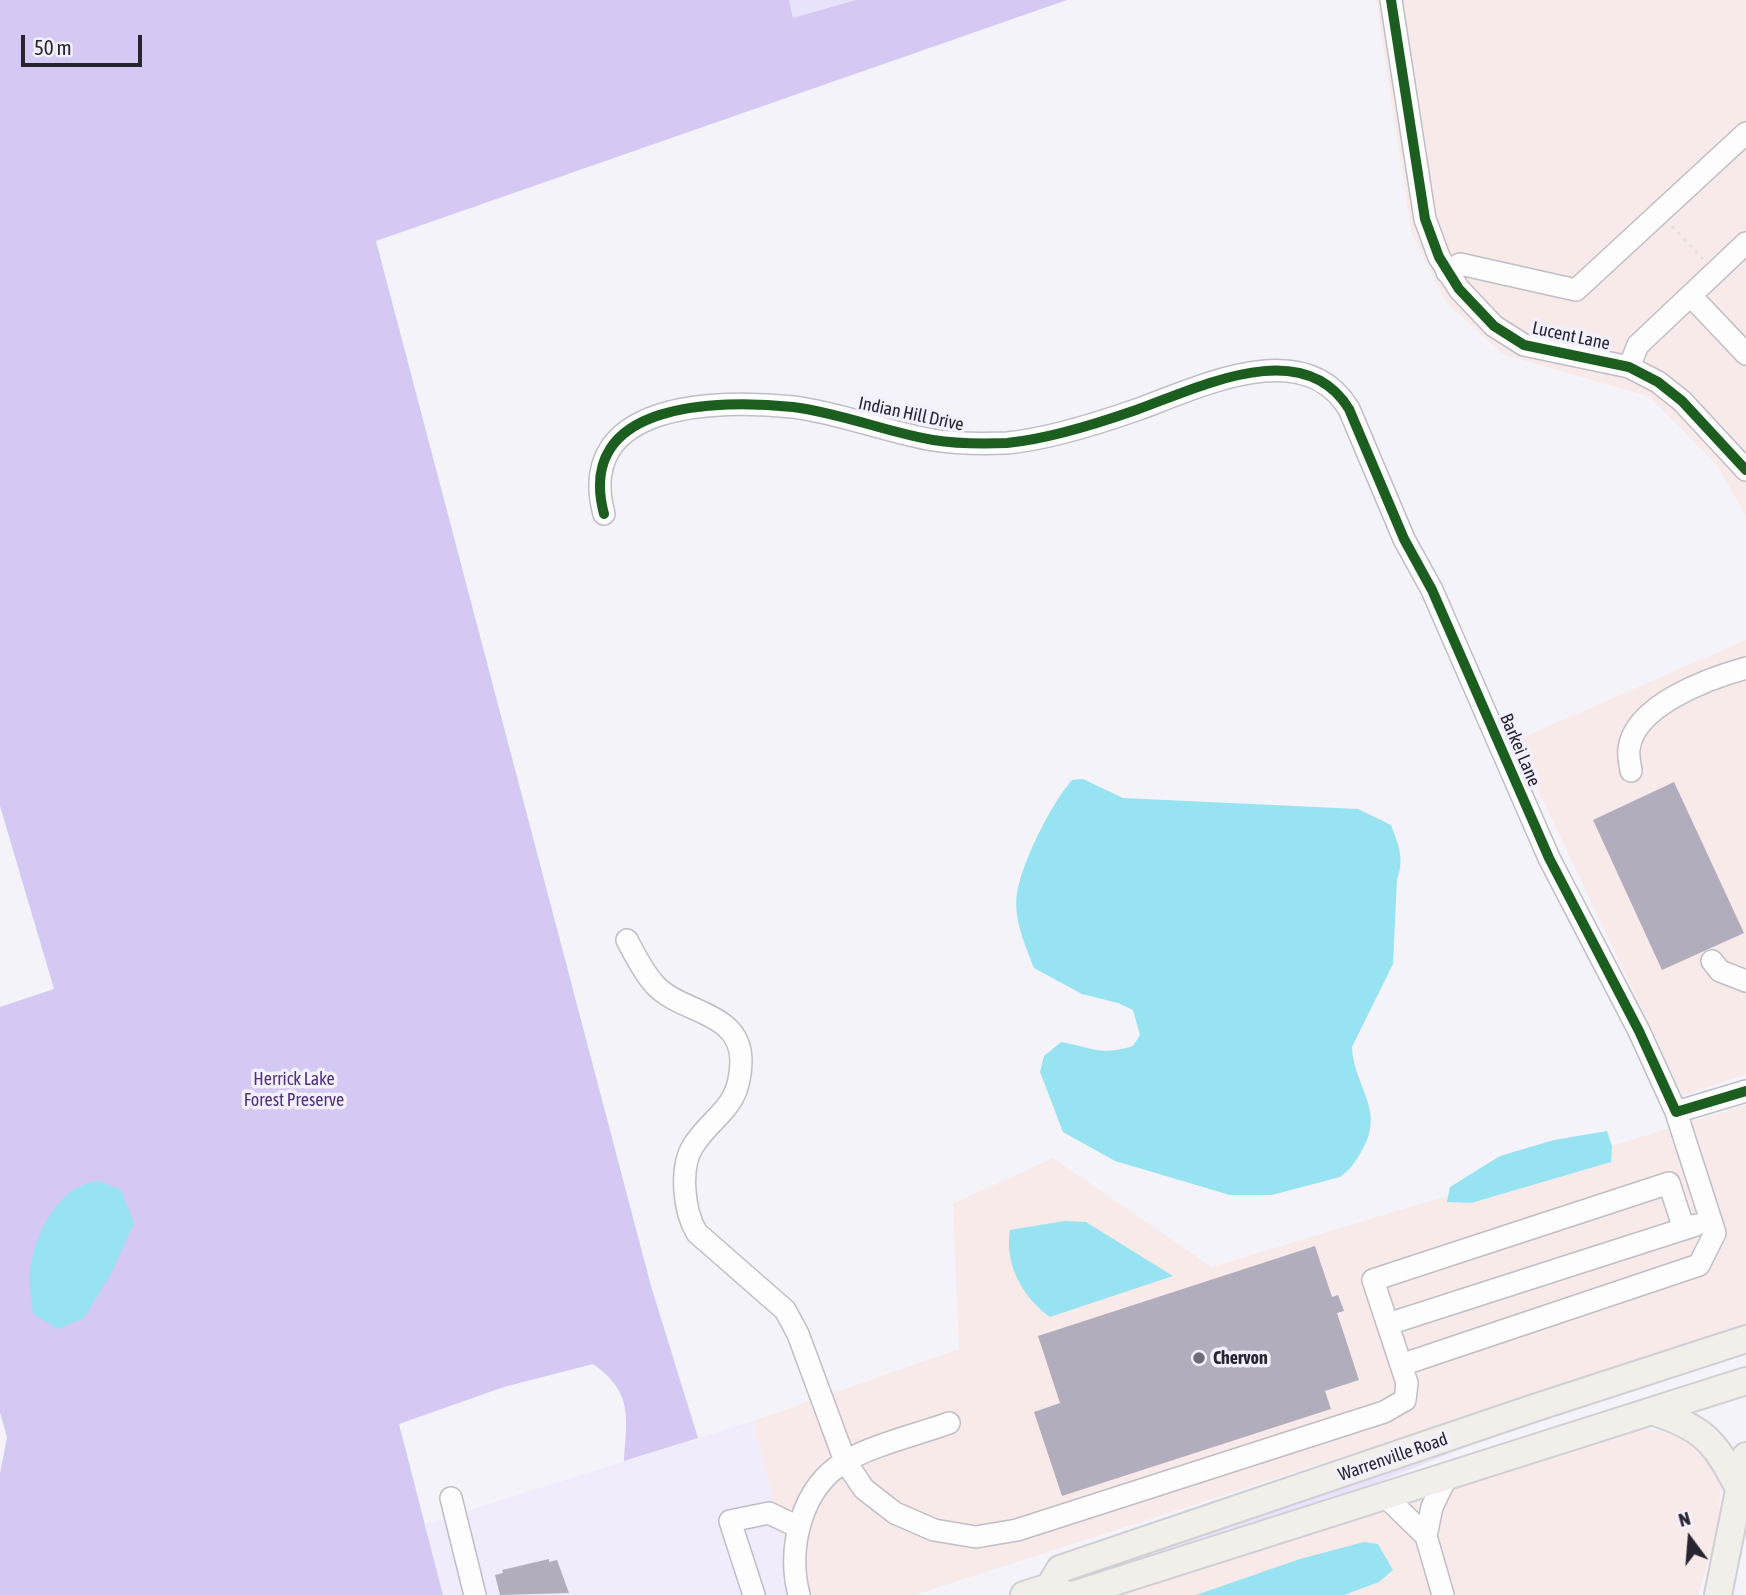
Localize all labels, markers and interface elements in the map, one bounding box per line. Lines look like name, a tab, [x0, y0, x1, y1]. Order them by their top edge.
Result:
scale bar	[24, 21, 145, 65]
text: 50 m	[34, 35, 72, 59]
street label: Lucent Lane	[1530, 317, 1612, 355]
street label: Indian Hill Drive	[856, 392, 966, 436]
street label: Barkei Lane	[1495, 710, 1545, 790]
park label: Herrick Lake Forest Preserve	[244, 1068, 344, 1110]
place label: Chervon	[1213, 1347, 1268, 1369]
marker: Chervon	[1191, 1350, 1207, 1366]
street label: Warrenville Road	[1335, 1428, 1451, 1486]
north arrow	[1655, 1504, 1725, 1574]
text: N	[1676, 1507, 1693, 1531]

